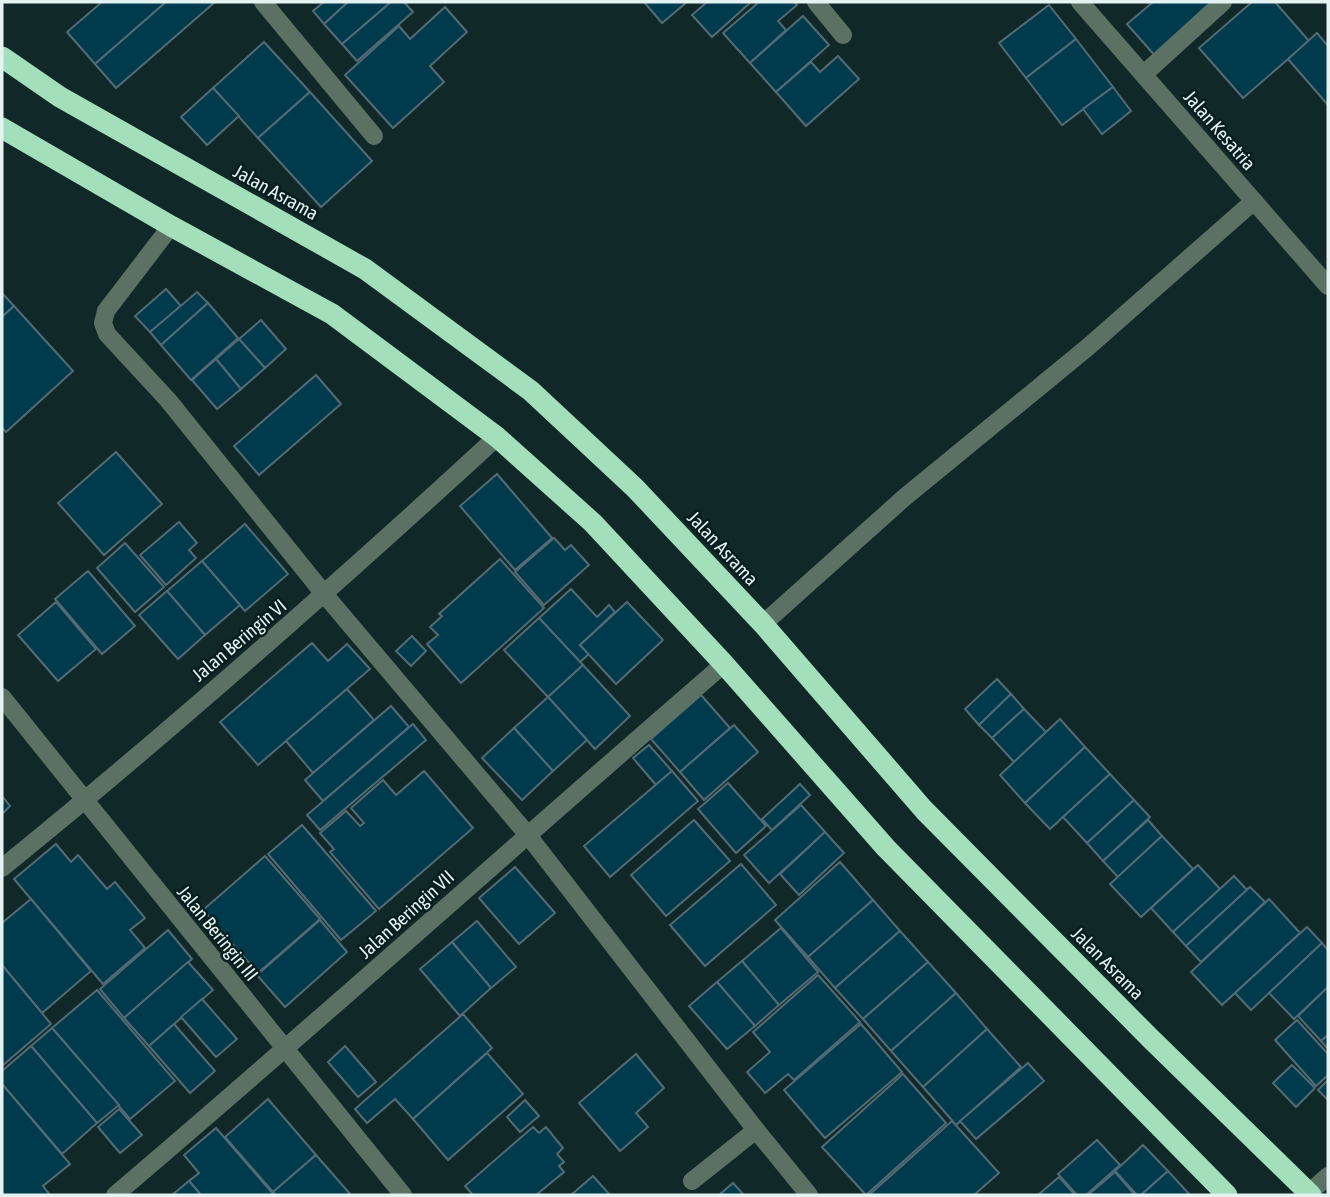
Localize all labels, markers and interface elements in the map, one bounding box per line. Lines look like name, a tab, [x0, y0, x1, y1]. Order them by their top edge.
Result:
street label: Jalan Kesatria	[1180, 86, 1260, 174]
street label: Jalan Asrama	[230, 160, 322, 224]
street label: Jalan Asrama	[683, 506, 763, 590]
street label: Jalan Beringin VI	[188, 594, 290, 686]
street label: Jalan Beringin VII	[354, 865, 458, 963]
street label: Jalan Beringin III	[173, 881, 263, 985]
street label: Jalan Asrama	[1067, 922, 1149, 1004]

